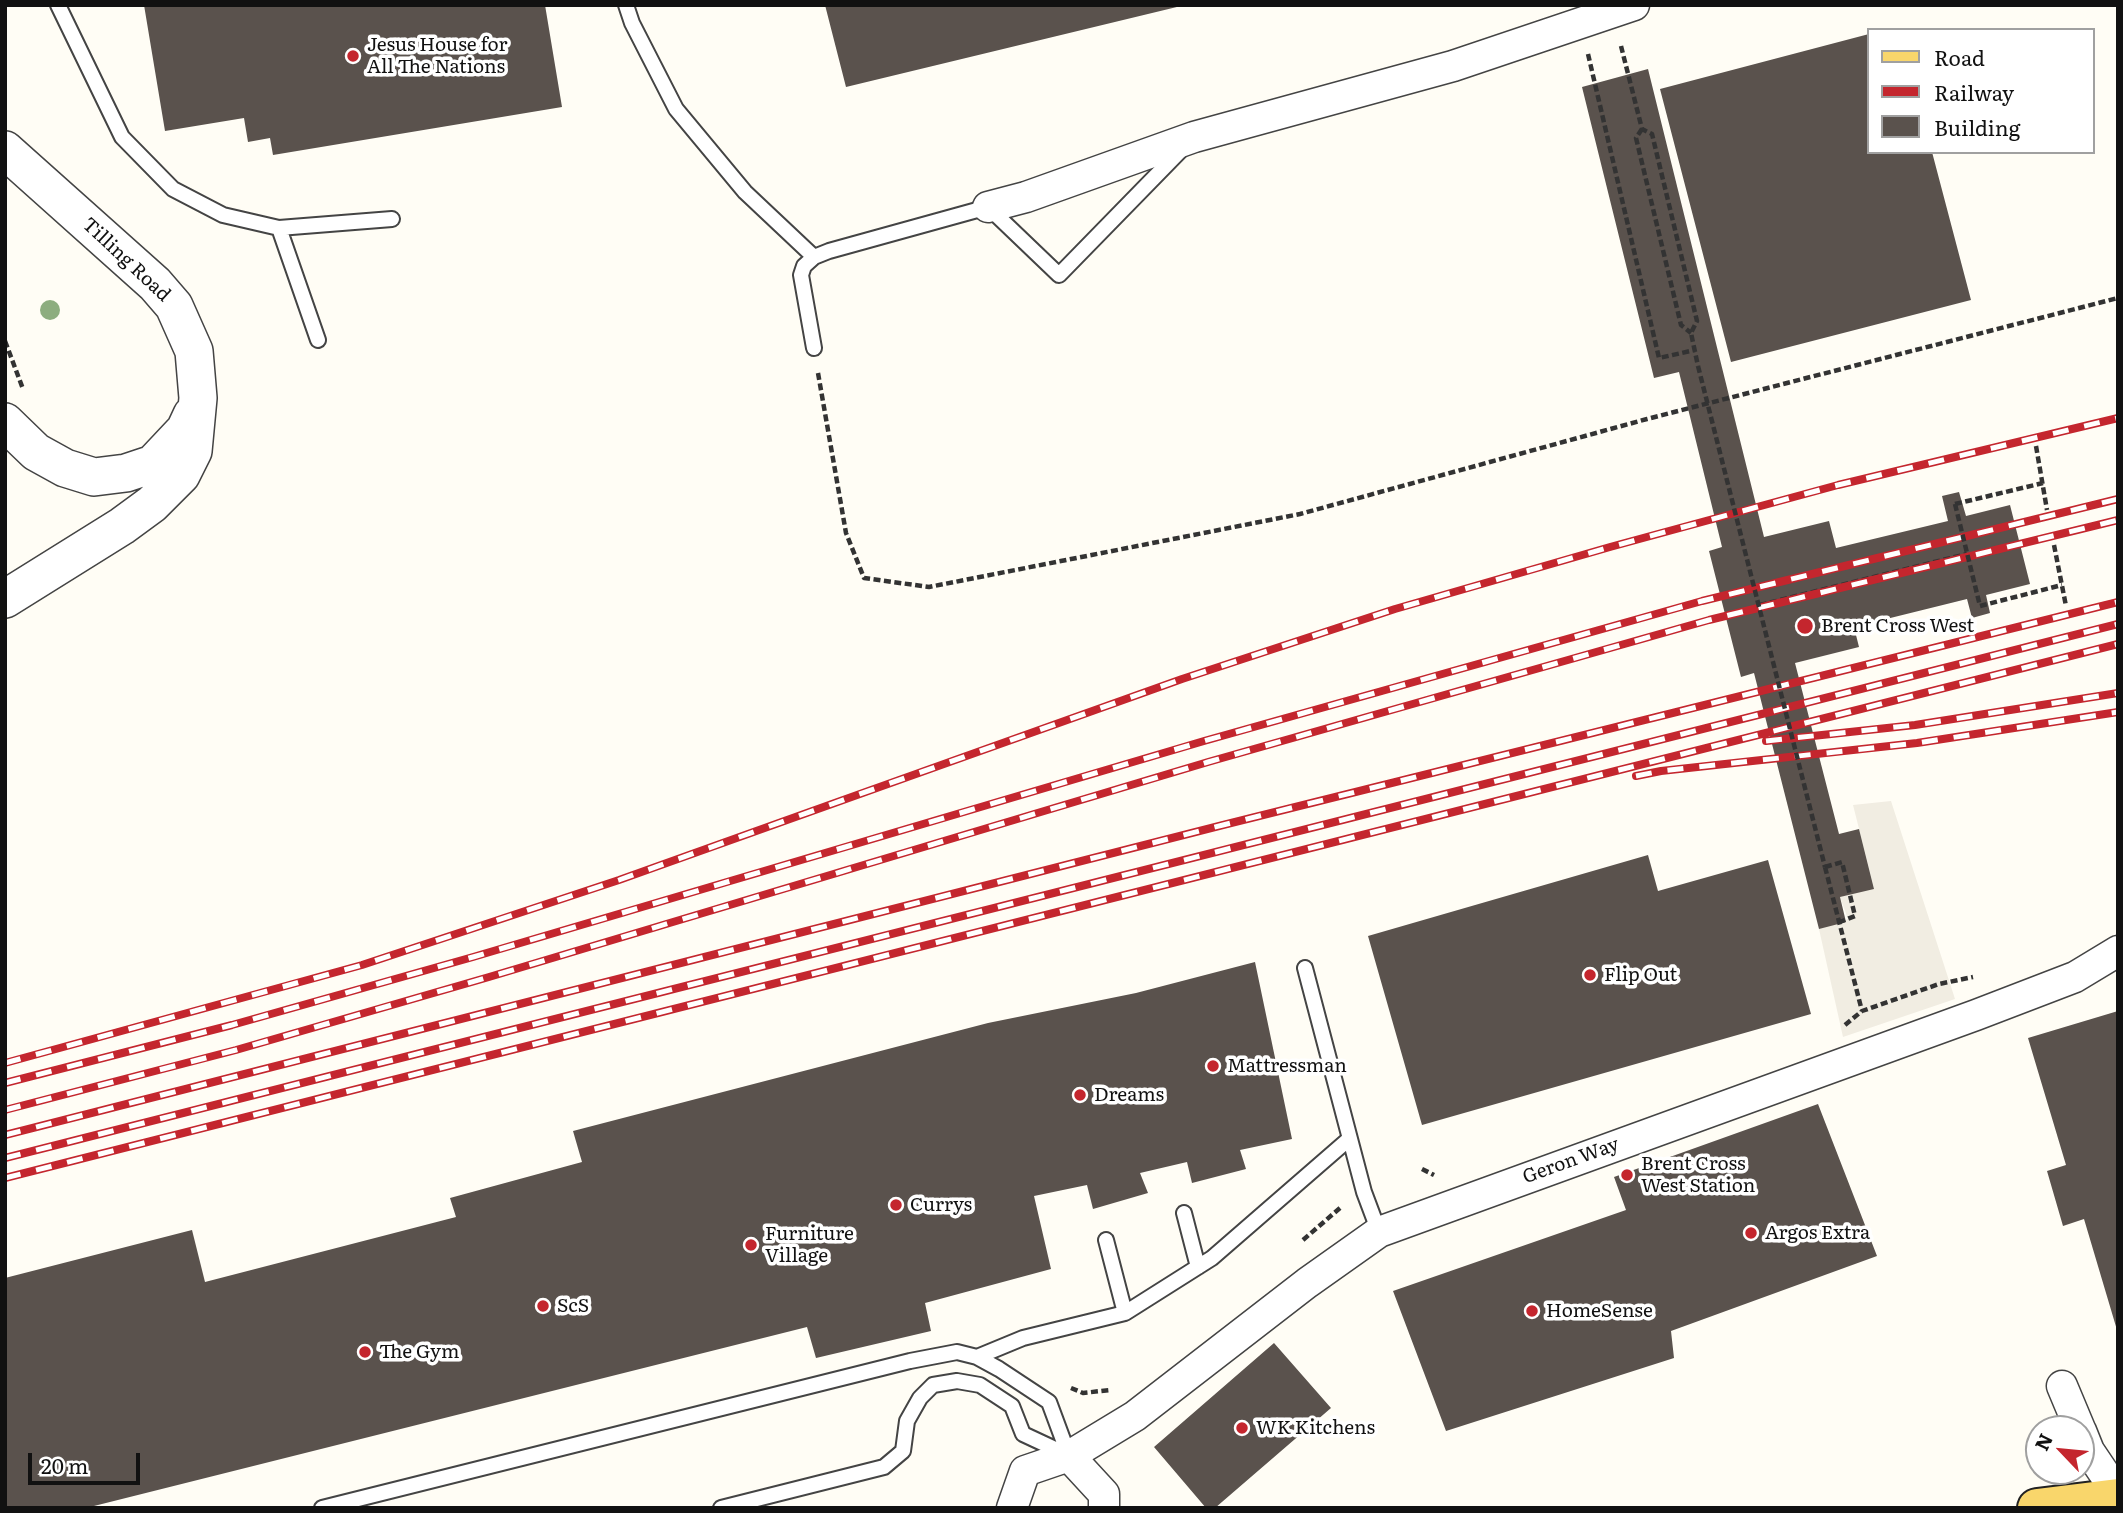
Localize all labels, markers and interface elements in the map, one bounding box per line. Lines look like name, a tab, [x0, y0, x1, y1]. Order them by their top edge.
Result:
legend	[1868, 28, 2095, 154]
place label: Jesus House for All The Nations	[367, 34, 508, 78]
text: Road	[1934, 41, 1985, 72]
marker: Jesus House for All The Nations	[345, 48, 361, 64]
text: Railway	[1934, 76, 2014, 107]
text: Building	[1934, 111, 2020, 142]
street label: Tilling Road	[77, 213, 175, 307]
place label: Brent Cross West	[1821, 615, 1974, 637]
marker: Brent Cross West	[1795, 616, 1815, 636]
place label: Flip Out	[1604, 964, 1677, 986]
marker: Flip Out	[1582, 967, 1598, 983]
place label: Mattressman	[1227, 1055, 1347, 1077]
marker: Mattressman	[1205, 1058, 1221, 1074]
place label: Dreams	[1094, 1084, 1164, 1106]
marker: Dreams	[1072, 1087, 1088, 1103]
street label: Geron Way	[1520, 1133, 1622, 1189]
place label: Brent Cross West Station	[1641, 1153, 1755, 1197]
marker: Brent Cross West Station	[1619, 1167, 1635, 1183]
place label: Currys	[910, 1194, 972, 1216]
marker: Currys	[888, 1197, 904, 1213]
place label: Argos Extra	[1765, 1222, 1870, 1244]
place label: Furniture Village	[765, 1223, 854, 1267]
marker: Argos Extra	[1743, 1225, 1759, 1241]
marker: Furniture Village	[743, 1237, 759, 1253]
place label: ScS	[557, 1295, 589, 1317]
marker: ScS	[535, 1298, 551, 1314]
place label: HomeSense	[1546, 1300, 1653, 1322]
marker: HomeSense	[1524, 1303, 1540, 1319]
place label: The Gym	[379, 1341, 459, 1363]
marker: The Gym	[357, 1344, 373, 1360]
north arrow	[2025, 1415, 2095, 1485]
place label: WK Kitchens	[1256, 1417, 1375, 1439]
marker: WK Kitchens	[1234, 1420, 1250, 1436]
text: N	[2027, 1428, 2059, 1455]
scale bar	[32, 1440, 144, 1484]
text: 20 m	[41, 1449, 88, 1480]

